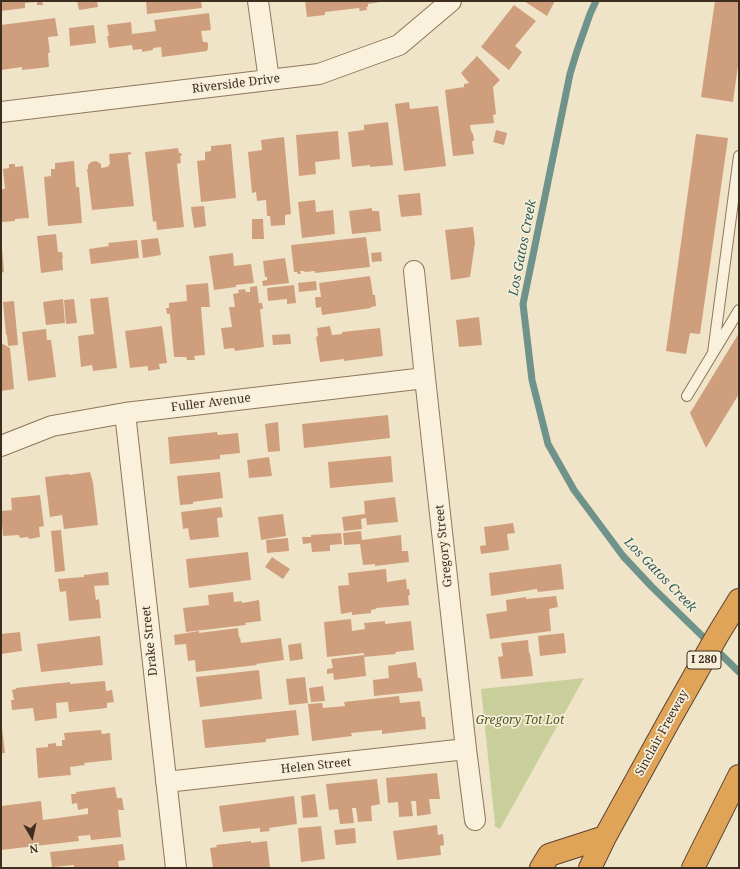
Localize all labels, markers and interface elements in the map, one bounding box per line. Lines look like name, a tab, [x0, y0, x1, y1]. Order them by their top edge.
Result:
street label: Riverside Drive	[191, 71, 281, 97]
water label: Los Gatos Creek	[506, 199, 540, 297]
street label: Fuller Avenue	[170, 391, 252, 415]
street label: Gregory Street	[432, 504, 456, 588]
water label: Los Gatos Creek	[620, 534, 700, 616]
street label: Drake Street	[139, 605, 161, 677]
road number: I 280	[687, 651, 721, 669]
street label: Sinclair Freeway	[632, 687, 692, 779]
park label: Gregory Tot Lot	[476, 714, 564, 728]
street label: Helen Street	[280, 755, 352, 777]
north arrow	[12, 817, 52, 857]
text: N	[29, 841, 39, 857]

